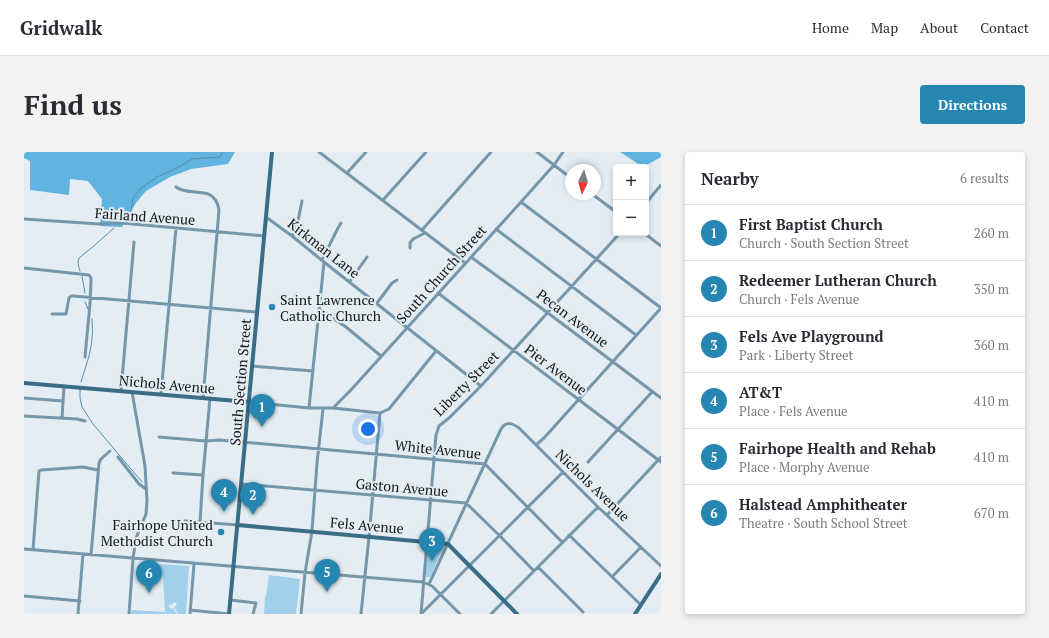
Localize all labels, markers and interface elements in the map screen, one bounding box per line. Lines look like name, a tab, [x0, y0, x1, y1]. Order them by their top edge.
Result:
text: Gridwalk	[20, 15, 102, 40]
text: Home	[812, 18, 849, 37]
text: Map	[871, 18, 898, 37]
text: About	[920, 18, 958, 37]
text: Contact	[980, 18, 1029, 37]
button: Directions	[920, 85, 1025, 124]
text: Find us	[24, 86, 122, 123]
north arrow	[565, 164, 601, 200]
map controls	[613, 164, 649, 236]
button: +	[613, 164, 649, 200]
text: Nearby	[701, 167, 759, 190]
text: 6 results	[960, 169, 1009, 187]
button: −	[613, 200, 649, 236]
street label: Fairland Avenue	[94, 203, 196, 229]
street label: Kirkman Lane	[284, 214, 364, 282]
text: First Baptist Church	[739, 214, 883, 234]
street label: South Church Street	[392, 220, 491, 327]
text: 1	[710, 224, 718, 242]
text: 260 m	[974, 224, 1009, 242]
text: Church · South Section Street	[739, 234, 909, 252]
text: Redeemer Lutheran Church	[739, 270, 937, 290]
text: 2	[710, 280, 718, 298]
text: 350 m	[974, 280, 1009, 298]
street label: Pecan Avenue	[533, 285, 613, 351]
place label: Saint Lawrence Catholic Church	[280, 290, 381, 325]
text: Church · Fels Avenue	[739, 290, 859, 308]
marker: Saint Lawrence Catholic Church	[267, 302, 277, 312]
street label: South Section Street	[225, 317, 255, 446]
text: Fels Ave Playground	[739, 326, 884, 346]
text: 3	[710, 336, 718, 354]
text: 360 m	[974, 336, 1009, 354]
street label: Pier Avenue	[521, 339, 591, 399]
street label: Liberty Street	[429, 346, 503, 420]
text: Park · Liberty Street	[739, 346, 853, 364]
street label: Nichols Avenue	[118, 370, 216, 398]
text: AT&T	[739, 382, 782, 402]
text: 4	[710, 392, 718, 410]
text: 410 m	[974, 392, 1009, 410]
pin: 1	[249, 394, 275, 427]
text: Place · Fels Avenue	[739, 402, 848, 420]
your location	[358, 419, 378, 439]
street label: White Avenue	[394, 435, 482, 463]
text: Fairhope Health and Rehab	[739, 438, 936, 458]
street label: Nichols Avenue	[552, 445, 634, 525]
text: 5	[710, 448, 718, 466]
text: 410 m	[974, 448, 1009, 466]
text: Place · Morphy Avenue	[739, 458, 870, 476]
street label: Gaston Avenue	[355, 473, 449, 501]
pin: 4	[211, 479, 237, 512]
pin: 2	[240, 482, 266, 515]
text: Halstead Amphitheater	[739, 494, 907, 514]
text: 6	[710, 504, 718, 522]
text: 670 m	[974, 504, 1009, 522]
street label: Fels Avenue	[329, 512, 405, 538]
text: Theatre · South School Street	[739, 514, 908, 532]
place label: Fairhope United Methodist Church	[101, 515, 213, 550]
marker: Fairhope United Methodist Church	[216, 527, 226, 537]
pin: 3	[419, 528, 445, 561]
pin: 5	[314, 559, 340, 592]
pin: 6	[136, 560, 162, 593]

